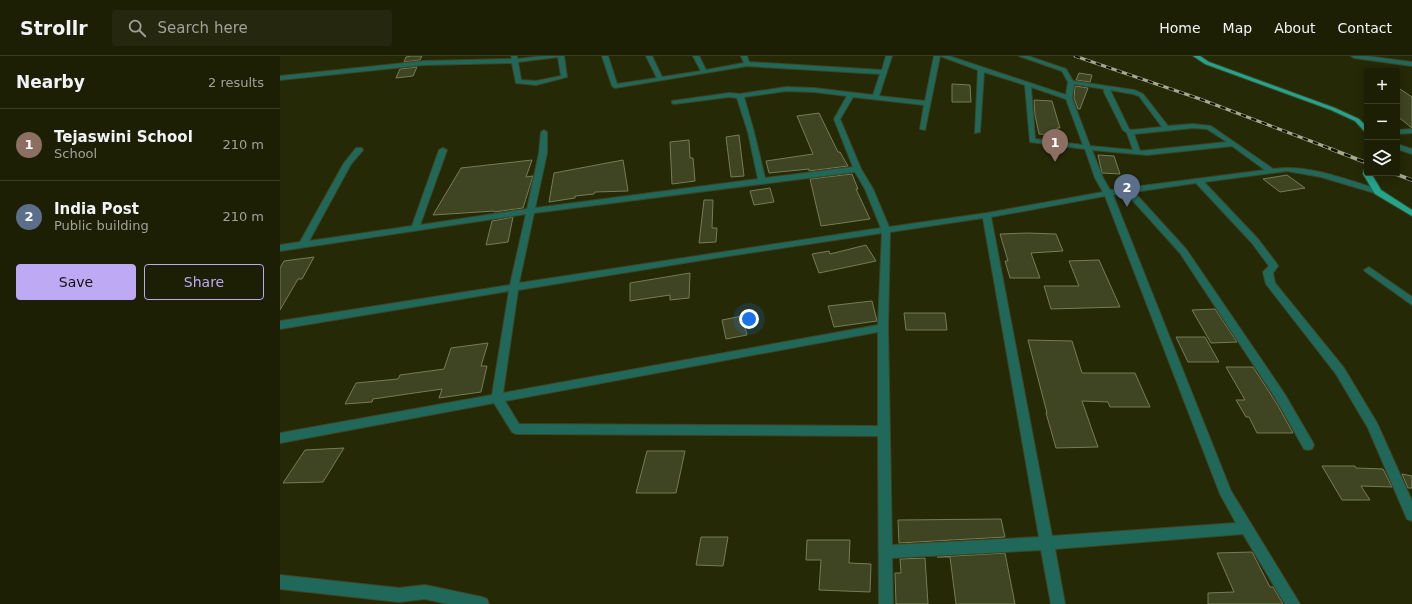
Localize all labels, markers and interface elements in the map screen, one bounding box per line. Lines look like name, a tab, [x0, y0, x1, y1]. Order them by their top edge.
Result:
search box	[112, 10, 392, 46]
text: Strollr	[20, 17, 88, 39]
icon: search	[126, 17, 148, 39]
text: Search here	[158, 19, 248, 37]
text: Home	[1159, 20, 1201, 36]
text: Map	[1223, 20, 1252, 36]
text: About	[1274, 20, 1316, 36]
text: Contact	[1338, 20, 1392, 36]
map controls	[1364, 68, 1400, 176]
button: +	[1364, 68, 1400, 104]
text: Nearby	[16, 72, 85, 92]
text: 2 results	[208, 75, 264, 90]
button: −	[1364, 104, 1400, 140]
text: Tejaswini School	[54, 128, 193, 146]
pin: 1	[1042, 129, 1068, 162]
text: 1	[24, 137, 34, 152]
text: 210 m	[222, 137, 264, 152]
button: layers	[1364, 140, 1400, 176]
text: School	[54, 146, 97, 161]
pin: 2	[1114, 174, 1140, 207]
text: India Post	[54, 200, 139, 218]
text: 2	[24, 209, 34, 224]
text: 210 m	[222, 209, 264, 224]
text: Public building	[54, 218, 149, 233]
button: Save	[16, 264, 136, 300]
button: Share	[144, 264, 264, 300]
your location	[739, 309, 759, 329]

